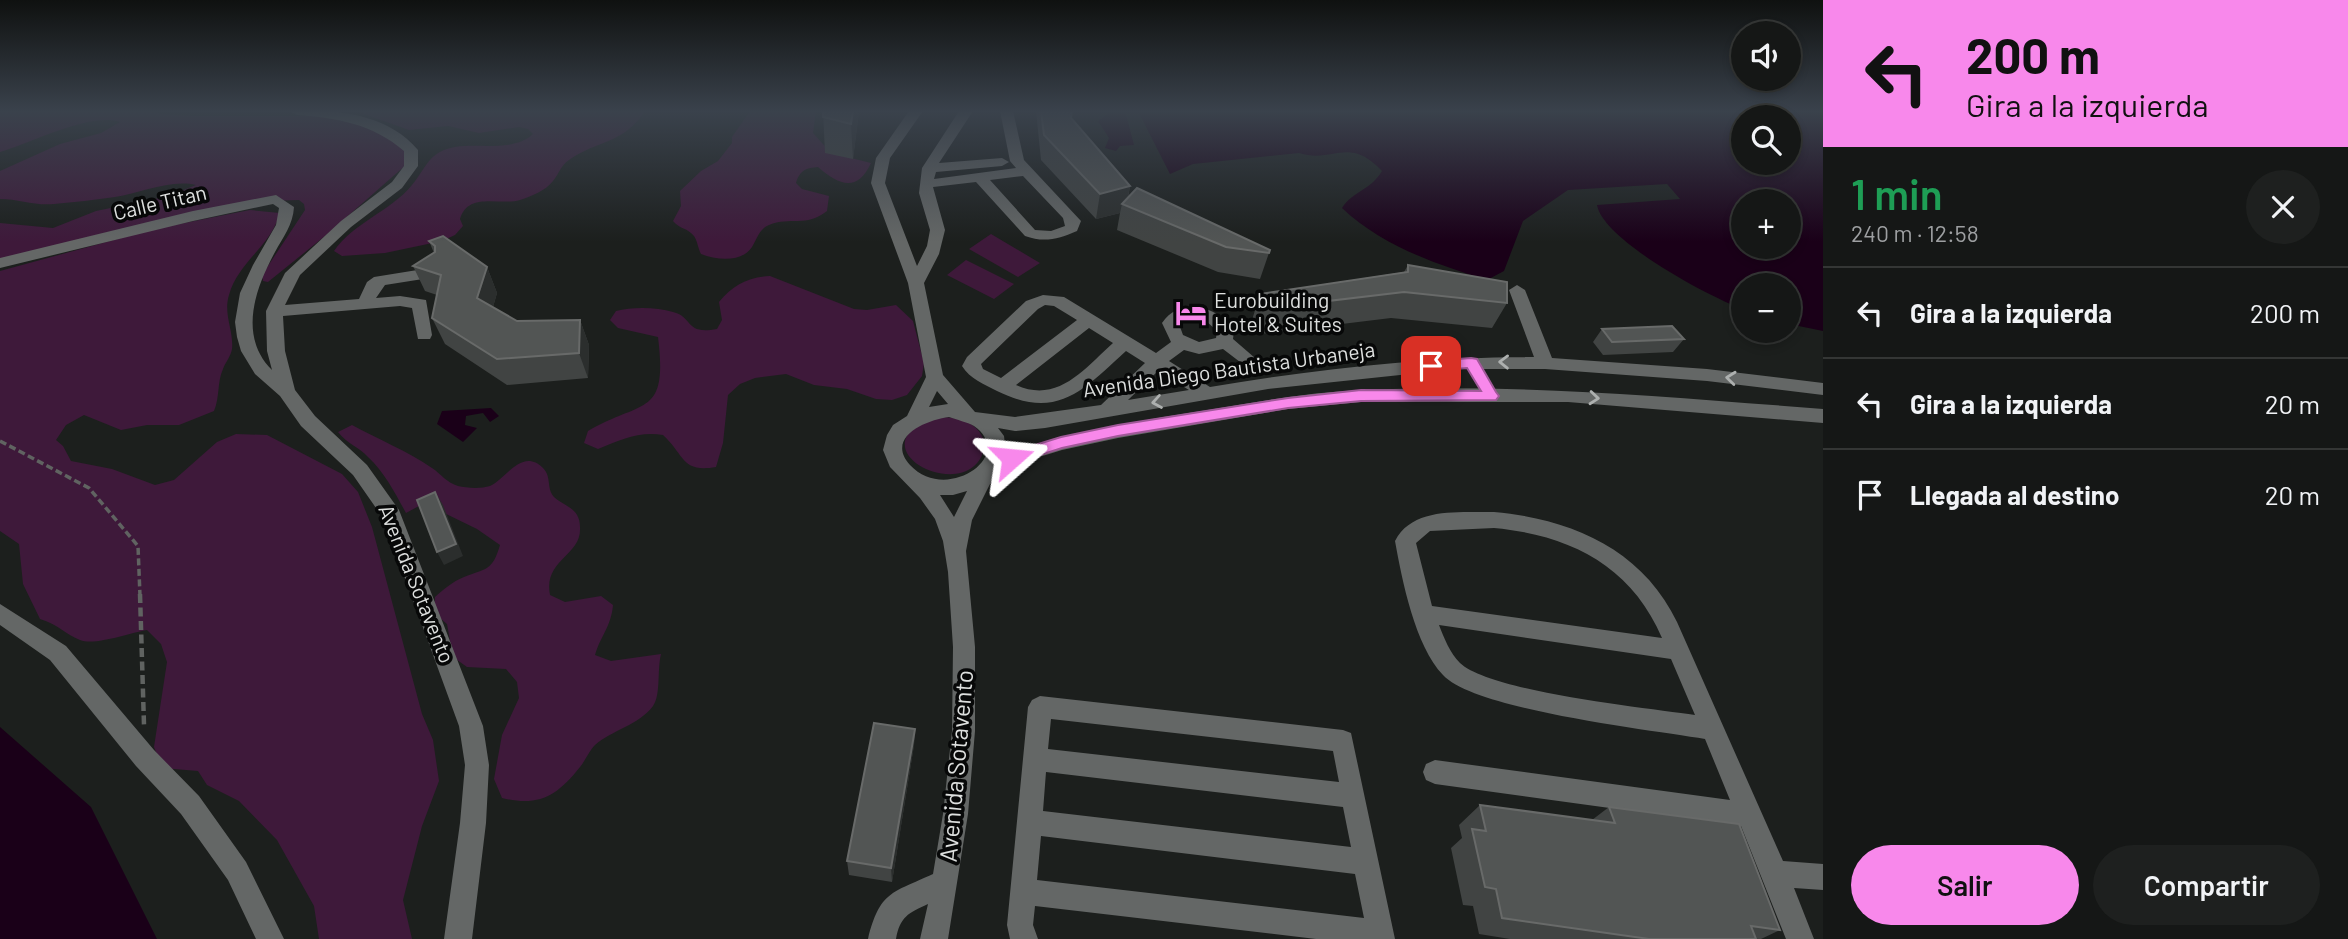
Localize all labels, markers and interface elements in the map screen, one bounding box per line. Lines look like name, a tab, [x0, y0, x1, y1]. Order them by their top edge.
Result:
map controls	[1731, 21, 1801, 343]
button: sound	[1731, 21, 1801, 91]
text: 200 m	[1966, 25, 2100, 84]
icon: left	[1851, 28, 1942, 119]
text: Gira a la izquierda	[1966, 85, 2209, 123]
button: search	[1731, 105, 1801, 175]
text: 1 min	[1851, 168, 1943, 218]
button: close	[2246, 170, 2320, 244]
street label: Calle Titan	[111, 179, 209, 224]
button: +	[1731, 189, 1801, 259]
text: 240 m · 12:58	[1851, 219, 1979, 247]
button: −	[1731, 273, 1801, 343]
place label: Eurobuilding Hotel & Suites	[1214, 287, 1342, 336]
icon: left	[1851, 294, 1889, 332]
hotel icon: Eurobuilding Hotel & Suites	[1174, 296, 1208, 330]
text: Gira a la izquierda	[1910, 297, 2112, 328]
text: 200 m	[2250, 297, 2320, 328]
street label: Avenida Diego Bautista Urbaneja	[1081, 336, 1377, 401]
pin	[1401, 336, 1461, 396]
icon: arrive	[1412, 347, 1450, 385]
one-way arrow	[1498, 354, 1509, 370]
one-way arrow	[1725, 371, 1736, 386]
icon: left	[1851, 385, 1889, 423]
text: Gira a la izquierda	[1910, 388, 2112, 419]
text: 20 m	[2265, 388, 2320, 419]
one-way arrow	[1588, 390, 1599, 405]
one-way arrow	[1151, 393, 1163, 408]
position arrow	[975, 421, 1049, 495]
icon: arrive	[1851, 476, 1889, 514]
text: Llegada al destino	[1910, 479, 2119, 510]
text: 20 m	[2265, 479, 2320, 510]
street label: Avenida Sotavento	[374, 501, 461, 666]
street label: Avenida Sotavento	[933, 669, 978, 863]
button: Salir	[1851, 845, 2079, 925]
button: Compartir	[2093, 845, 2320, 925]

